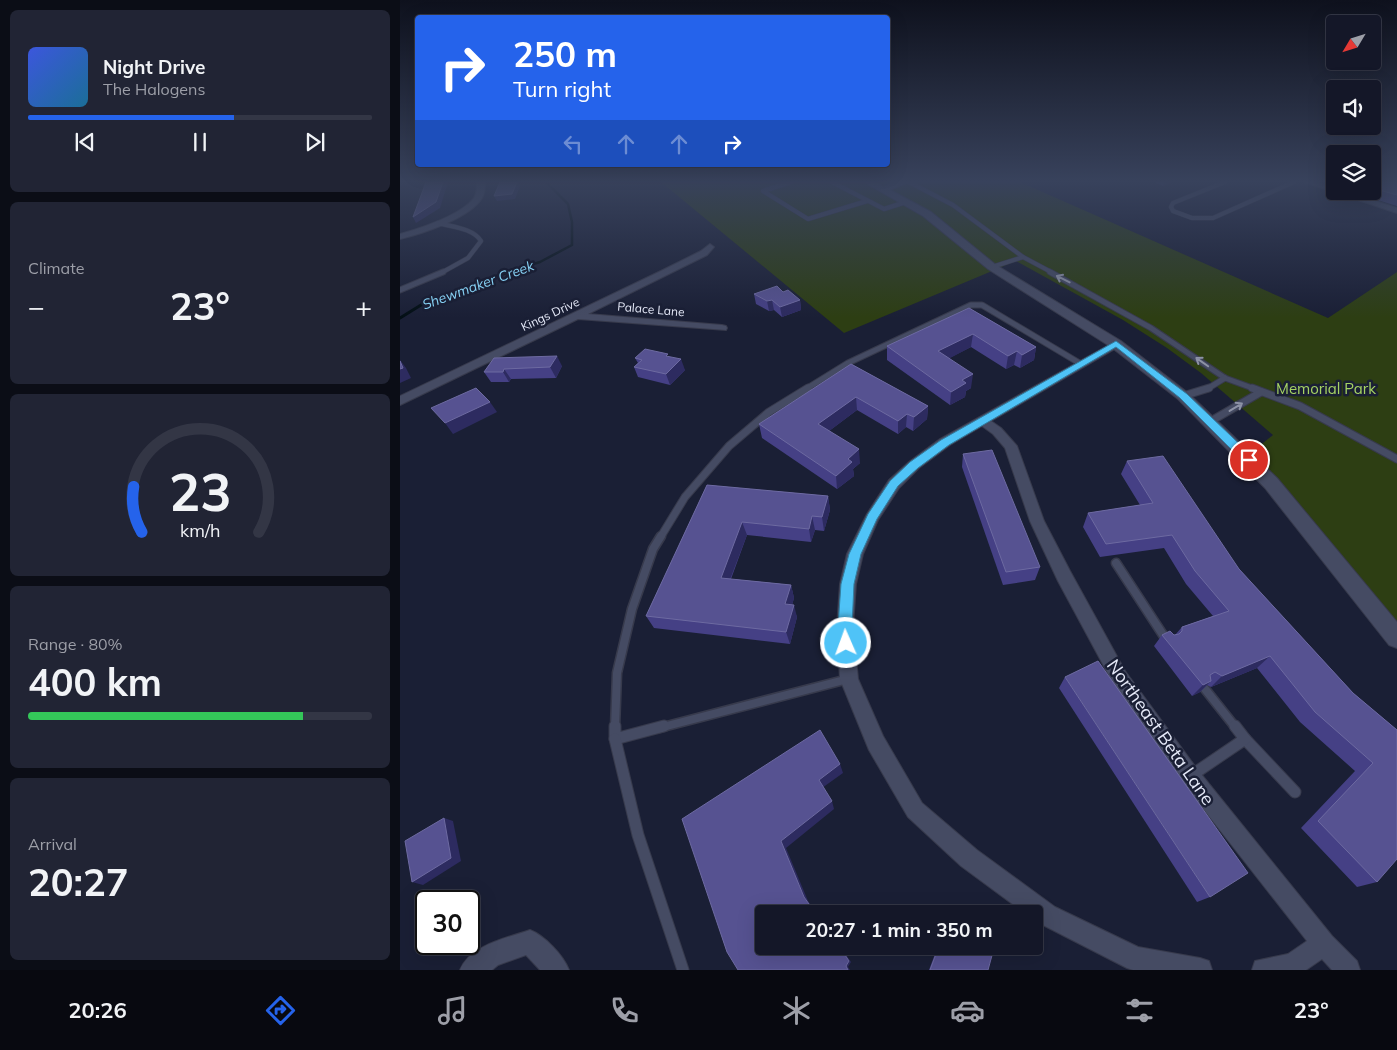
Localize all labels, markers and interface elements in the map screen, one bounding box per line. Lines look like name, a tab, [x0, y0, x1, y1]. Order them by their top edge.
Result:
north arrow	[1326, 15, 1381, 70]
map controls	[1326, 15, 1381, 200]
text: 250 m	[513, 32, 617, 76]
icon: right	[430, 35, 495, 100]
text: Night Drive	[103, 55, 205, 79]
text: Turn right	[513, 75, 611, 103]
text: The Halogens	[103, 79, 205, 99]
button: sound	[1326, 80, 1381, 135]
icon: previous	[71, 128, 99, 156]
icon: pause	[186, 128, 214, 156]
icon: next	[301, 128, 329, 156]
icon: left	[559, 130, 587, 158]
icon: ahead	[612, 130, 640, 158]
icon: ahead	[665, 130, 693, 158]
icon: right	[718, 130, 746, 158]
button: layers	[1326, 145, 1381, 200]
water label: Shewmaker Creek	[420, 256, 537, 314]
text: Climate	[28, 258, 84, 278]
one-way arrow	[1056, 274, 1071, 283]
text: 23°	[170, 282, 230, 330]
text: −	[28, 289, 45, 324]
text: +	[355, 289, 372, 324]
street label: Kings Drive	[518, 294, 582, 334]
street label: Palace Lane	[617, 299, 685, 319]
one-way arrow	[1195, 357, 1209, 367]
park label: Memorial Park	[1276, 379, 1376, 398]
one-way arrow	[1229, 402, 1243, 412]
pin	[1228, 439, 1270, 481]
icon: arrive	[1235, 446, 1263, 474]
text: 23	[169, 459, 231, 524]
text: km/h	[180, 519, 220, 541]
position arrow	[819, 616, 871, 668]
text: Range · 80%	[28, 634, 123, 654]
street label: Northeast Beta Lane	[1102, 655, 1220, 809]
text: 400 km	[28, 658, 162, 706]
text: Arrival	[28, 834, 77, 854]
text: 20:27	[28, 858, 129, 906]
speed limit sign: 30	[415, 890, 480, 955]
text: 20:27 · 1 min · 350 m	[805, 918, 993, 942]
icon: directions	[263, 993, 298, 1028]
icon: music	[435, 993, 470, 1028]
icon: phone	[607, 993, 642, 1028]
icon: climate	[779, 993, 814, 1028]
icon: car	[950, 993, 985, 1028]
icon: filters	[1122, 993, 1157, 1028]
text: 20:26	[68, 996, 127, 1024]
text: 23°	[1294, 996, 1329, 1024]

